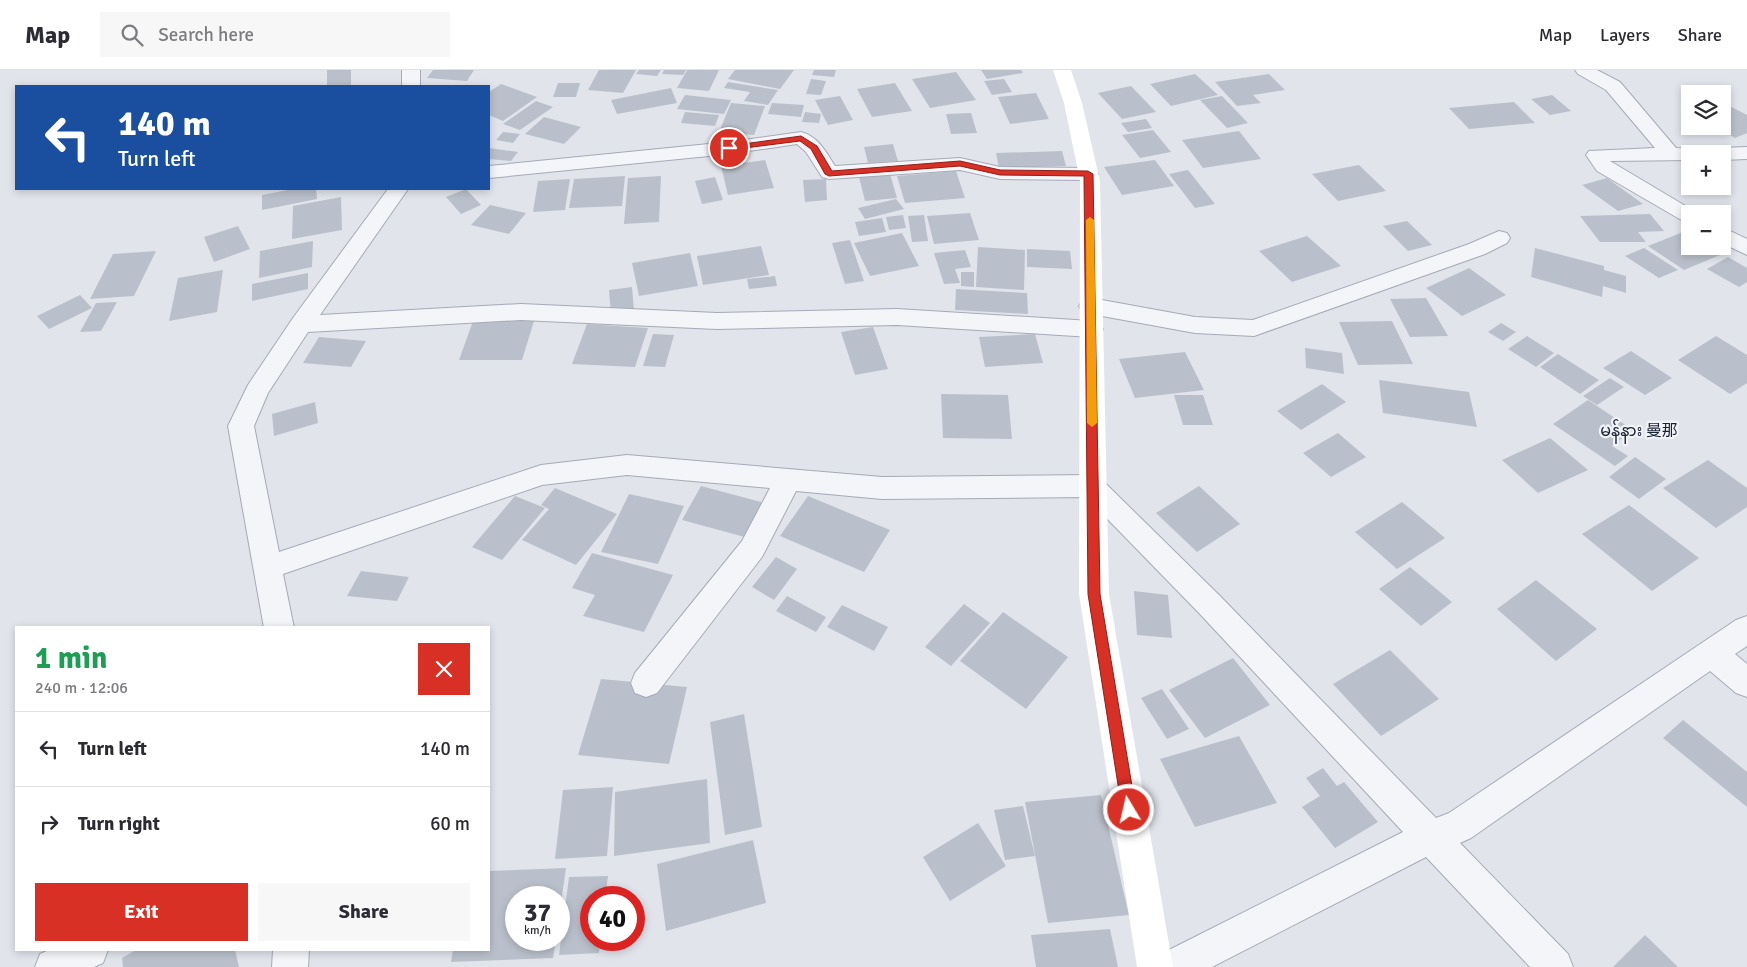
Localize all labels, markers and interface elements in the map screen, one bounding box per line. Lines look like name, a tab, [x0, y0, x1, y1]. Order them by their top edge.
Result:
search box	[100, 12, 450, 57]
text: Map	[25, 20, 70, 50]
icon: search	[118, 21, 146, 49]
text: Search here	[158, 23, 254, 47]
text: Map	[1539, 24, 1572, 46]
text: Layers	[1600, 24, 1650, 46]
text: Share	[1678, 24, 1722, 46]
map controls	[1681, 85, 1731, 255]
button: layers	[1681, 85, 1731, 135]
text: 140 m	[118, 102, 211, 145]
icon: left	[35, 105, 100, 170]
pin	[708, 127, 750, 169]
icon: arrive	[715, 134, 743, 162]
text: Turn left	[118, 145, 196, 172]
button: +	[1681, 145, 1731, 195]
button: −	[1681, 205, 1731, 255]
district label: မန်နား 曼那	[1600, 419, 1678, 444]
text: 1 min	[35, 640, 107, 677]
button: close	[418, 643, 470, 695]
text: 240 m · 12:06	[35, 678, 128, 698]
icon: left	[35, 735, 63, 763]
text: Turn left	[78, 737, 147, 761]
text: 140 m	[420, 737, 470, 761]
position arrow	[1102, 783, 1154, 835]
icon: right	[35, 810, 63, 838]
text: Turn right	[78, 812, 160, 836]
text: 60 m	[430, 812, 470, 836]
button: Exit	[35, 883, 248, 941]
button: Share	[258, 883, 470, 941]
speed limit sign: 40	[580, 886, 645, 951]
text: 37	[524, 897, 551, 928]
text: km/h	[524, 923, 551, 938]

